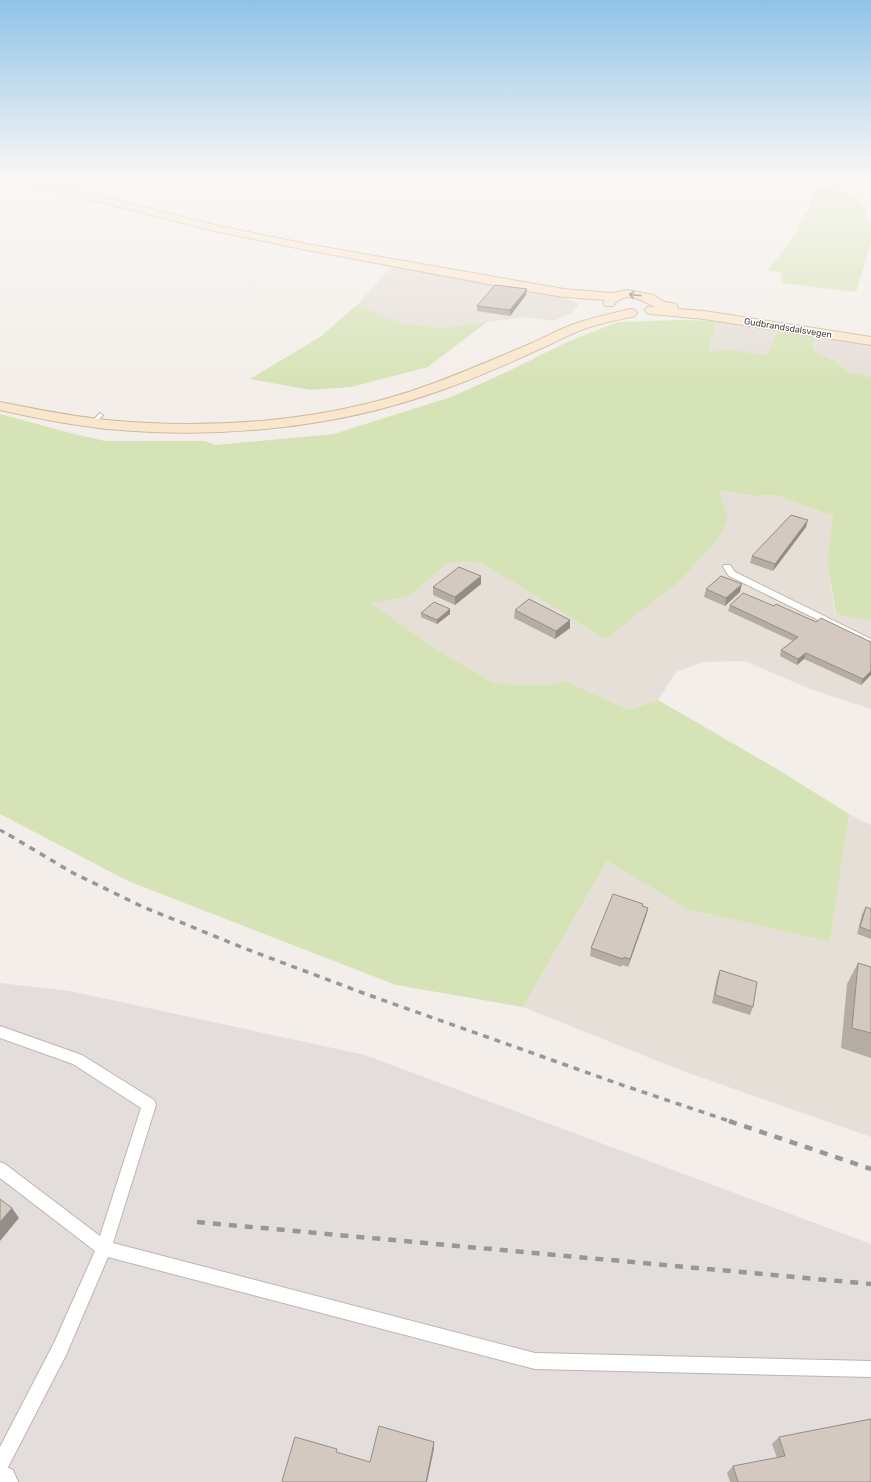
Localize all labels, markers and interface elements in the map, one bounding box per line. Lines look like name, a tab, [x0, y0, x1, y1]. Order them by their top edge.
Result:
one-way arrow	[629, 292, 642, 299]
street label: Gudbrandsdalsvegen	[743, 316, 833, 340]

